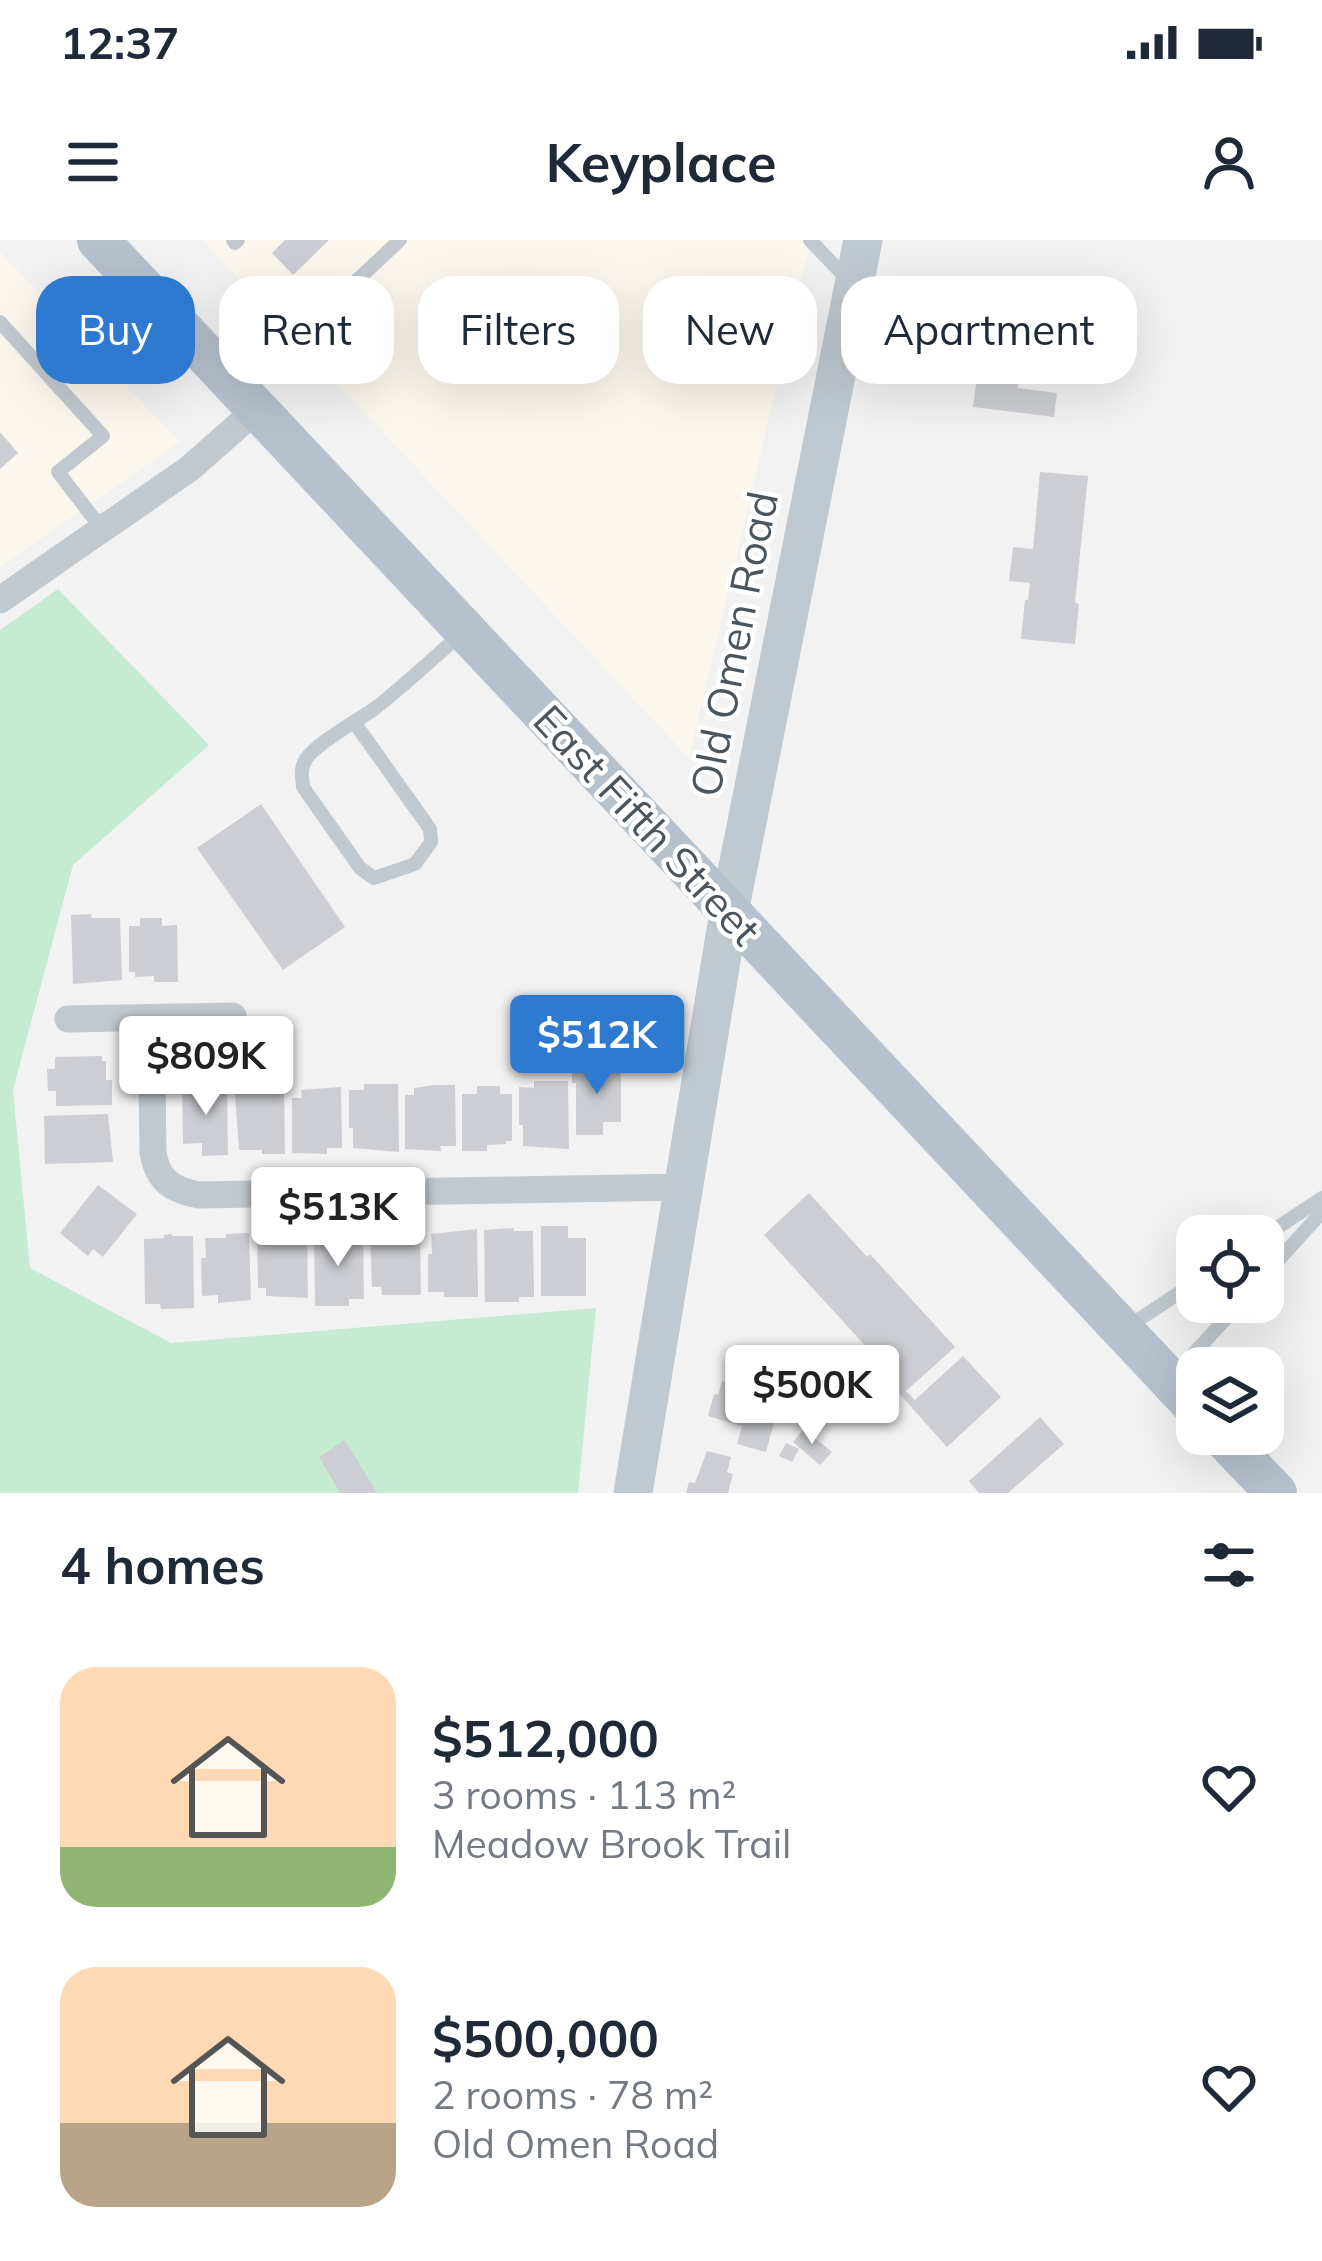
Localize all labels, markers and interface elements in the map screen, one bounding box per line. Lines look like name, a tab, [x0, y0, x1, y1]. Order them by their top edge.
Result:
text: 12:37	[60, 14, 179, 70]
text: Keyplace	[545, 128, 777, 196]
icon: menu	[60, 129, 126, 195]
icon: person	[1196, 129, 1262, 195]
chip: Buy	[36, 276, 195, 384]
chip: Rent	[219, 276, 394, 384]
chip: Filters	[418, 276, 619, 384]
chip: New	[643, 276, 817, 384]
chip: Apartment	[841, 276, 1137, 384]
street label: Old Omen Road	[678, 487, 789, 801]
street label: East Fifth Street	[523, 694, 772, 956]
pin: $512K	[513, 995, 681, 1097]
text: $512K	[537, 1009, 657, 1058]
pin: $809K	[122, 1016, 290, 1118]
text: $809K	[146, 1030, 266, 1079]
pin: $513K	[254, 1167, 422, 1269]
text: $513K	[278, 1181, 398, 1230]
map controls	[1176, 1215, 1284, 1455]
button: locate	[1176, 1215, 1284, 1323]
pin: $500K	[728, 1345, 896, 1447]
button: layers	[1176, 1347, 1284, 1455]
text: $500K	[752, 1359, 872, 1408]
icon: filters	[1196, 1532, 1262, 1598]
text: 4 homes	[60, 1533, 265, 1597]
text: $512,000	[432, 1706, 659, 1770]
icon: home	[156, 1715, 300, 1859]
icon: heart	[1196, 1754, 1262, 1820]
text: 3 rooms · 113 m²	[432, 1770, 736, 1819]
text: Meadow Brook Trail	[432, 1819, 791, 1868]
text: $500,000	[432, 2006, 659, 2070]
icon: home	[156, 2015, 300, 2159]
icon: heart	[1196, 2054, 1262, 2120]
text: 2 rooms · 78 m²	[432, 2070, 713, 2119]
text: Old Omen Road	[432, 2119, 719, 2168]

